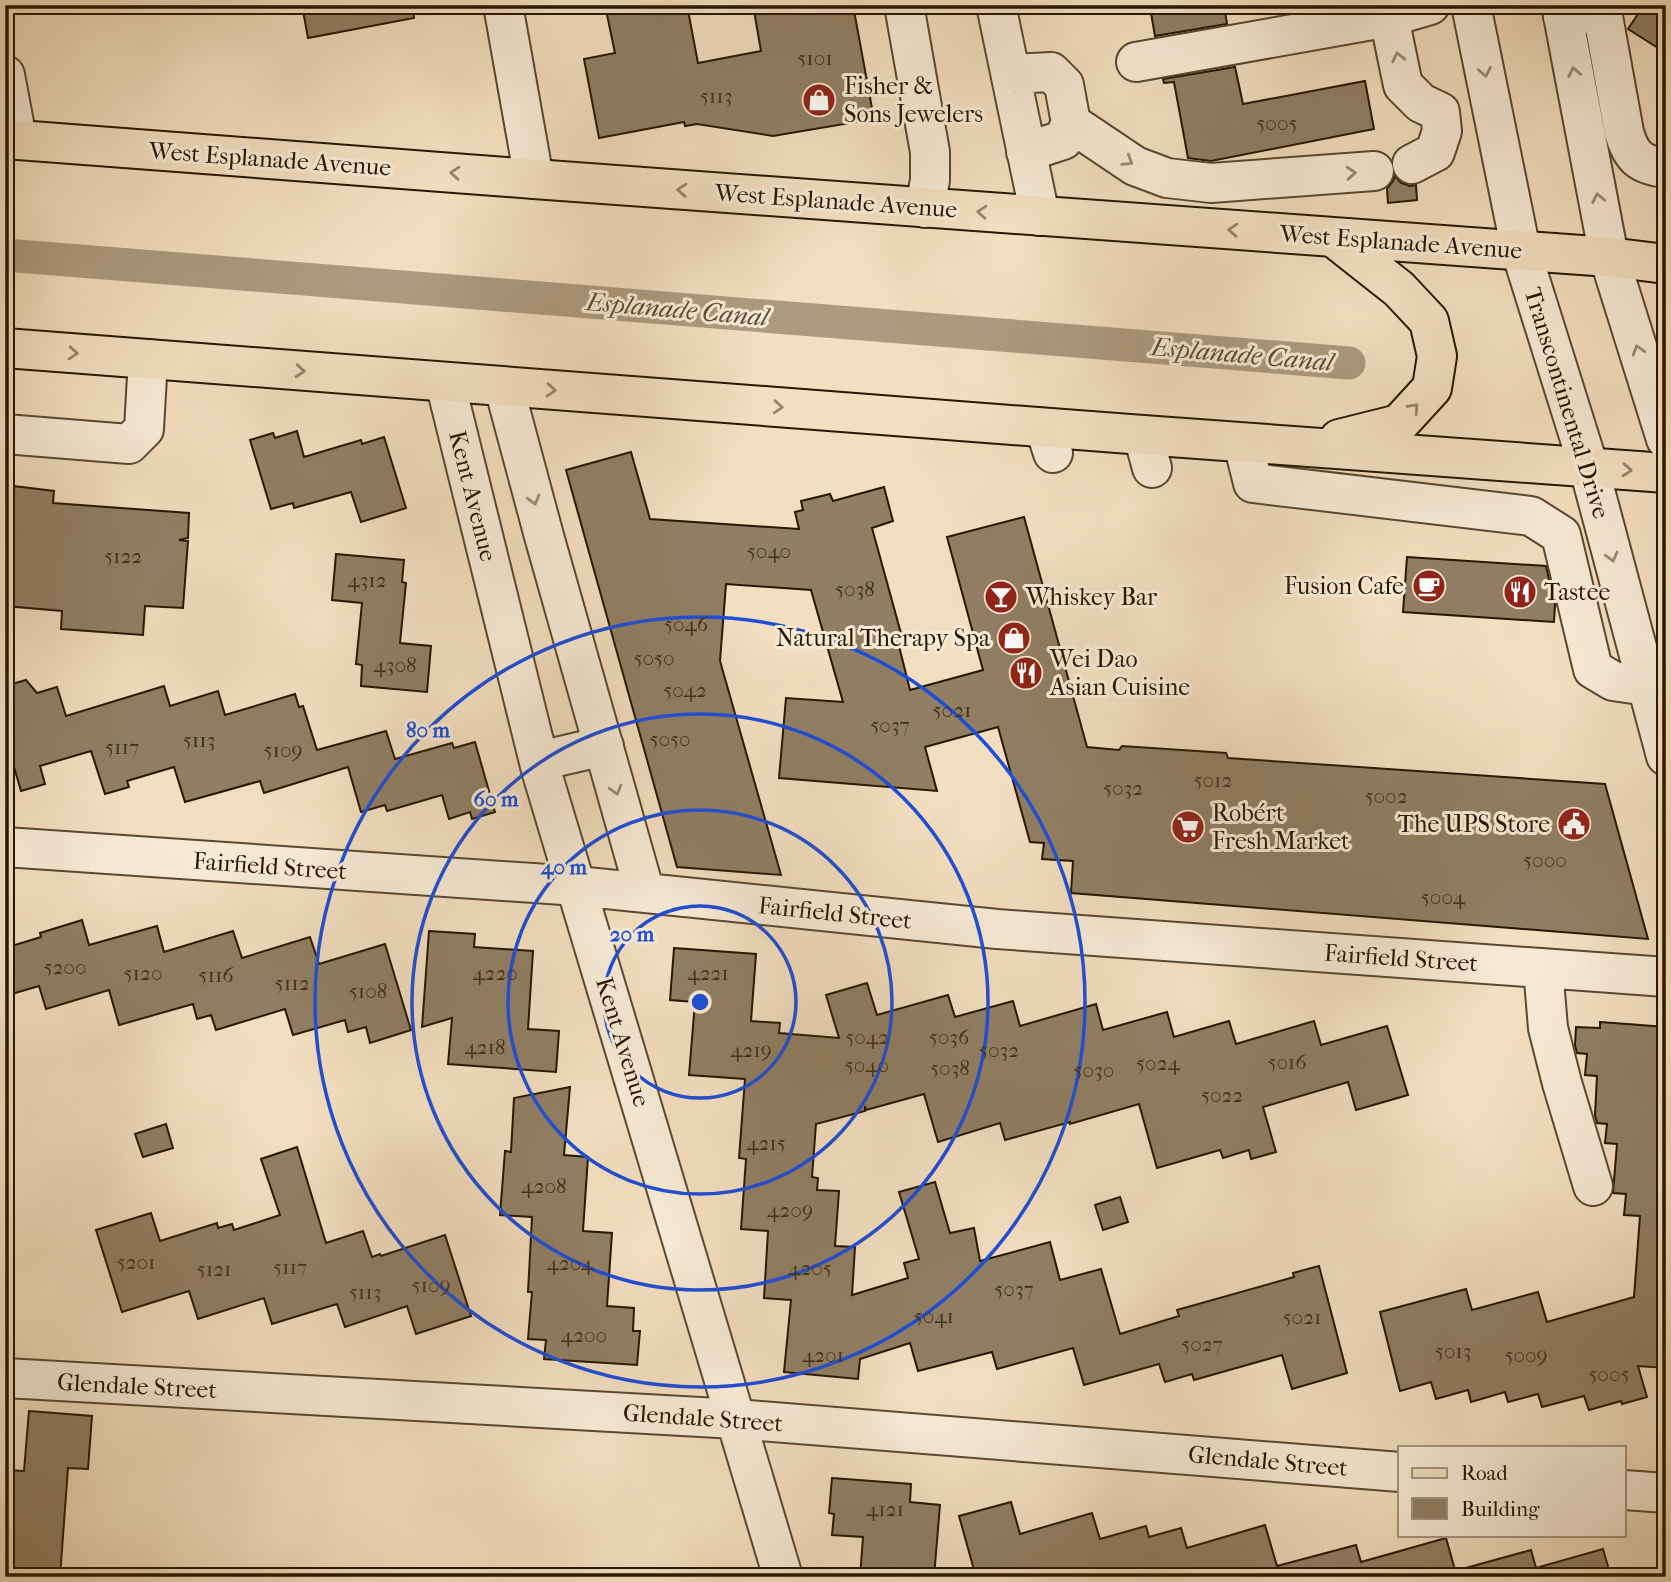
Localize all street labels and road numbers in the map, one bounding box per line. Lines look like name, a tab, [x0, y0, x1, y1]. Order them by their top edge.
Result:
street label: West Esplanade Avenue	[147, 136, 392, 181]
street label: West Esplanade Avenue	[713, 178, 958, 223]
street label: West Esplanade Avenue	[1278, 219, 1523, 264]
street label: Transcontinental Drive	[1519, 284, 1616, 522]
street label: Kent Avenue	[443, 428, 503, 564]
street label: Fairfield Street	[192, 847, 348, 885]
street label: Fairfield Street	[757, 891, 914, 935]
street label: Fairfield Street	[1323, 939, 1479, 977]
street label: Kent Avenue	[590, 974, 656, 1110]
street label: Glendale Street	[56, 1368, 218, 1404]
street label: Glendale Street	[622, 1398, 784, 1438]
street label: Glendale Street	[1187, 1440, 1349, 1482]

